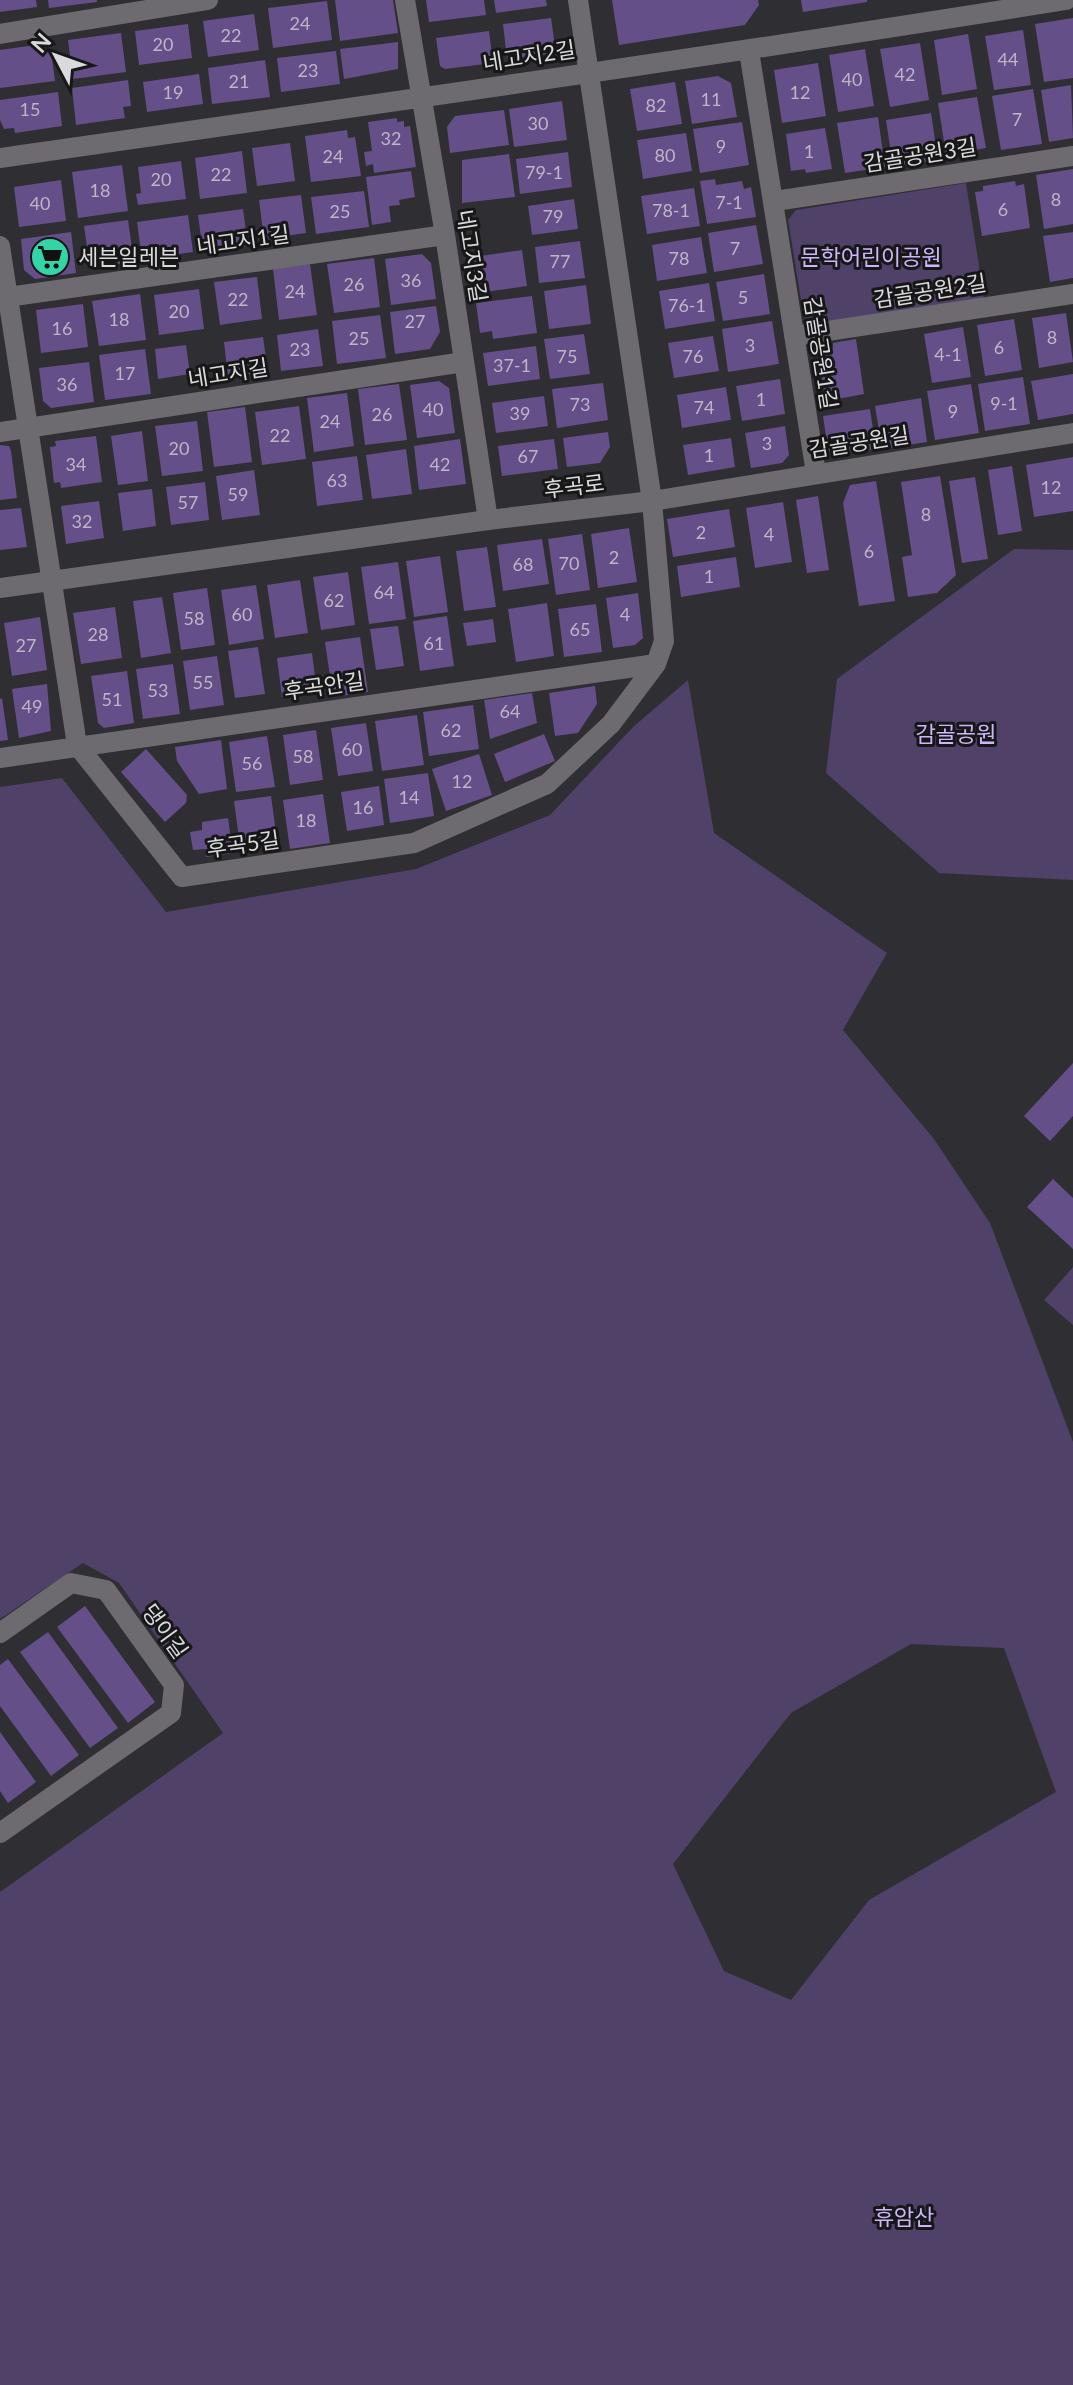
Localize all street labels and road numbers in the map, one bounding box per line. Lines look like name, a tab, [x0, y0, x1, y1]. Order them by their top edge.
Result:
street label: 네고지2길	[481, 35, 577, 76]
street label: 감골공원3길	[862, 132, 978, 177]
street label: 네고지3길	[452, 208, 493, 304]
street label: 네고지1길	[195, 220, 291, 259]
street label: 감골공원2길	[872, 268, 988, 313]
street label: 감골공원1길	[799, 295, 844, 411]
street label: 네고지길	[186, 353, 270, 392]
street label: 감골공원길	[807, 420, 911, 463]
street label: 후곡로	[542, 468, 606, 503]
street label: 후곡안길	[282, 667, 366, 705]
street label: 후곡5길	[205, 825, 281, 862]
street label: 댕이길	[137, 1598, 194, 1663]

